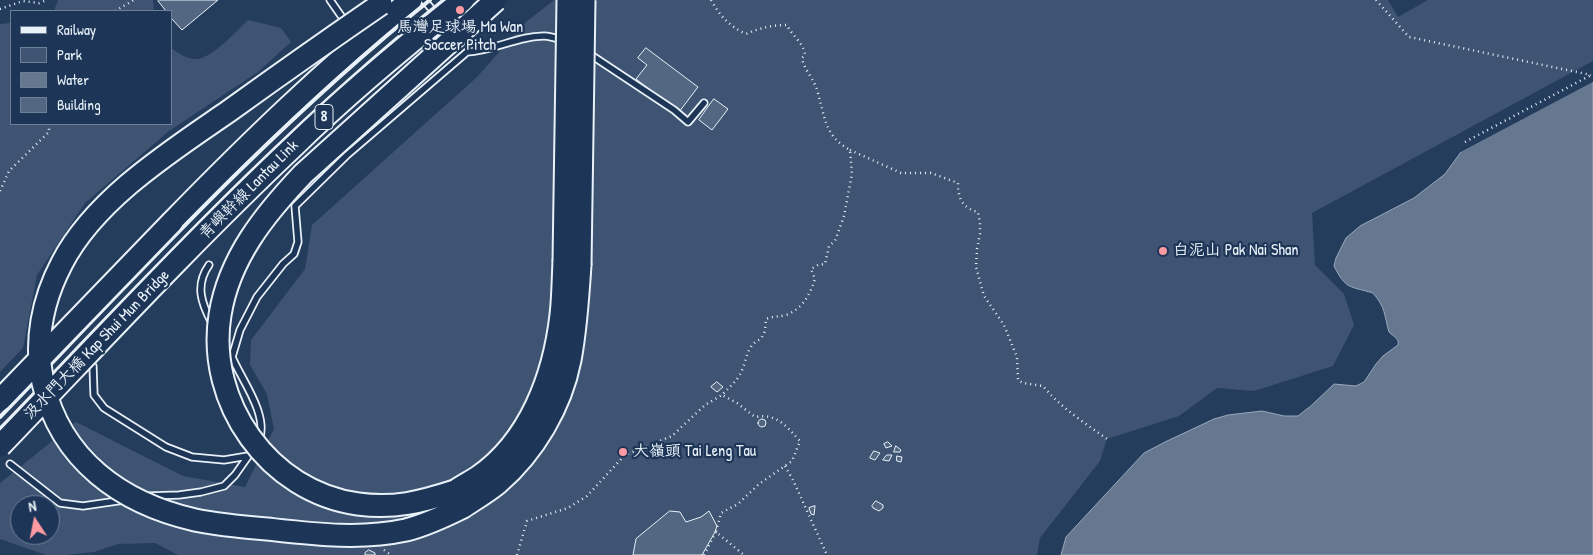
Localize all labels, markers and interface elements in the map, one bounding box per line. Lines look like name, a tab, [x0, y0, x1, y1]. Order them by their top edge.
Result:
marker: 馬灣足球場 Ma Wan Soccer Pitch	[454, 4, 466, 16]
legend	[10, 10, 172, 125]
place label: 馬灣足球場 Ma Wan Soccer Pitch	[397, 18, 523, 56]
text: Railway	[57, 19, 96, 40]
text: Park	[57, 44, 82, 65]
text: Water	[57, 69, 89, 90]
text: Building	[57, 94, 101, 115]
road number: 8	[315, 104, 333, 130]
street label: 青嶼幹線 Lantau Link	[195, 136, 303, 244]
place label: 白泥山 Pak Nai Shan	[1173, 241, 1299, 261]
marker: 白泥山 Pak Nai Shan	[1157, 245, 1169, 257]
street label: 汲水門大橋 Kap Shui Mun Bridge	[20, 266, 174, 424]
place label: 大嶺頭 Tai Leng Tau	[633, 442, 756, 462]
marker: 大嶺頭 Tai Leng Tau	[617, 446, 629, 458]
north arrow	[10, 495, 60, 545]
text: N	[27, 496, 38, 516]

